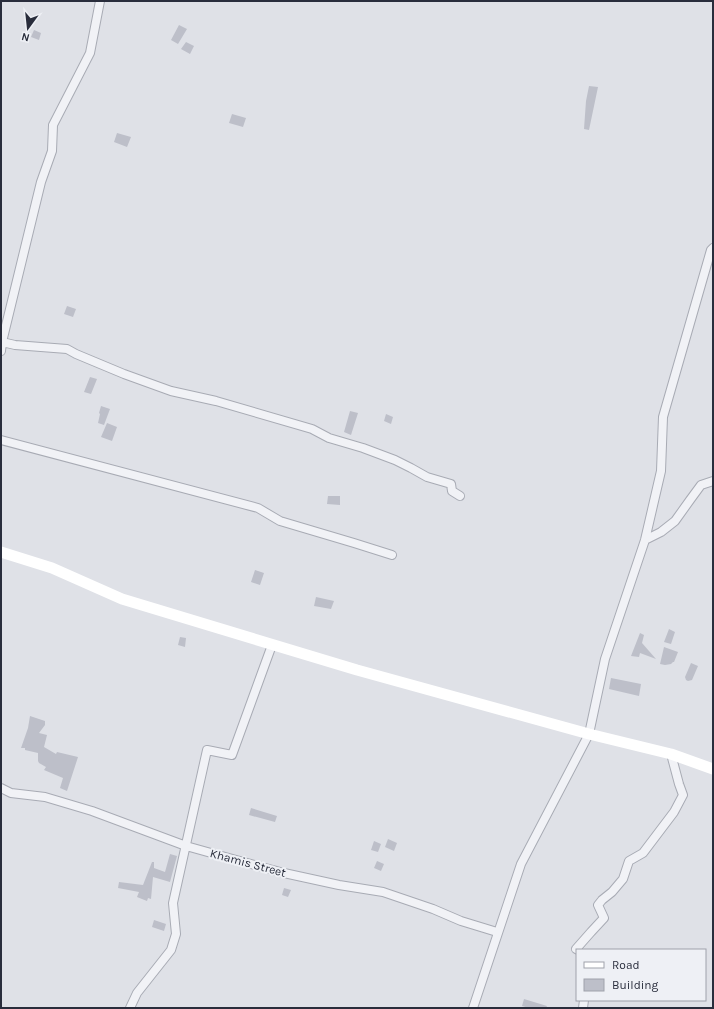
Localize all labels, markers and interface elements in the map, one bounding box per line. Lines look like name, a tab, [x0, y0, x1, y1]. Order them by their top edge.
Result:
north arrow	[8, 8, 48, 48]
text: N	[20, 30, 31, 44]
street label: Khamis Street	[208, 846, 288, 880]
legend	[576, 949, 706, 1001]
text: Road	[612, 958, 640, 972]
text: Building	[612, 978, 659, 992]

